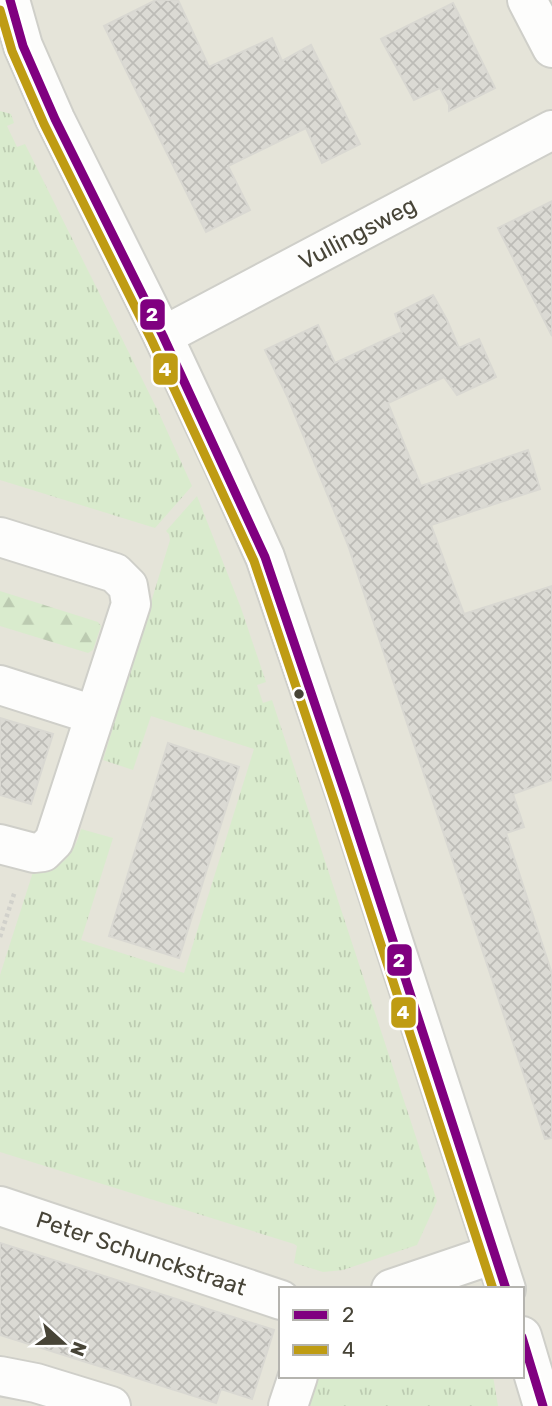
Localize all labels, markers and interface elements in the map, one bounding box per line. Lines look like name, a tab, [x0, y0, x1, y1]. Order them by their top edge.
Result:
street label: Vullingsweg	[294, 191, 421, 276]
line badge: 2	[139, 298, 166, 331]
text: 2	[146, 303, 158, 326]
line badge: 4	[152, 352, 179, 386]
text: 4	[159, 358, 172, 381]
unlabelled marker	[292, 687, 306, 701]
line badge: 2	[386, 943, 413, 977]
text: 2	[393, 949, 405, 972]
line badge: 4	[390, 996, 417, 1029]
text: 4	[397, 1001, 410, 1024]
street label: Peter Schunckstraat	[33, 1205, 250, 1301]
legend	[279, 1287, 524, 1378]
text: 2	[342, 1302, 354, 1327]
north arrow	[28, 1308, 98, 1378]
text: 4	[342, 1337, 355, 1362]
text: N	[65, 1338, 92, 1359]

